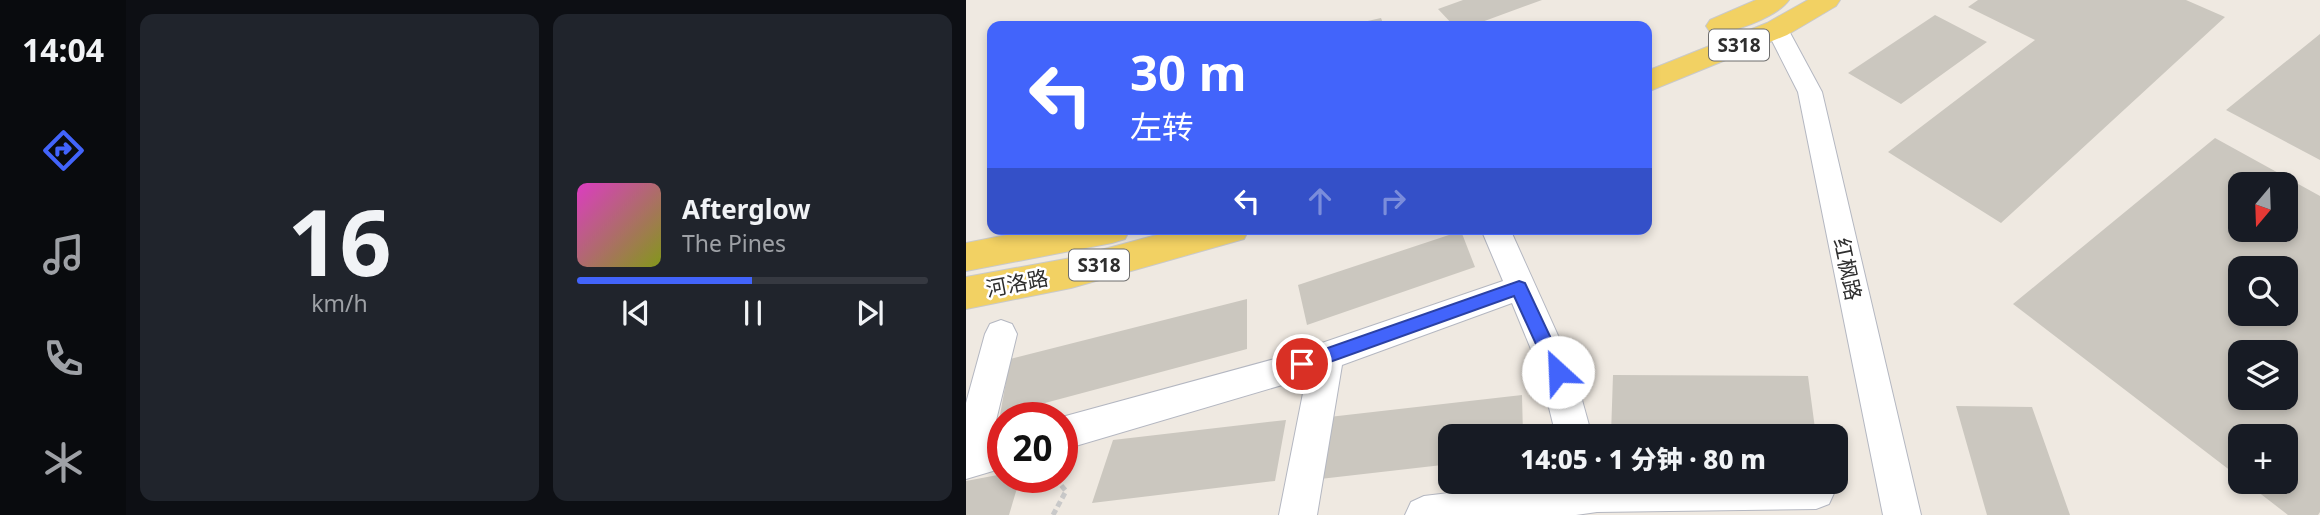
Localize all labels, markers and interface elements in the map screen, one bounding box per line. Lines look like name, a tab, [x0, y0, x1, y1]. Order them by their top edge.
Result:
text: 14:04	[22, 28, 104, 71]
road number: S318	[1709, 30, 1769, 60]
text: 30 m	[1130, 39, 1247, 105]
icon: left	[1015, 49, 1106, 140]
text: 左转	[1130, 105, 1194, 148]
icon: directions	[39, 126, 88, 175]
north arrow	[2228, 172, 2298, 242]
map controls	[2228, 172, 2298, 494]
text: 16	[287, 179, 392, 303]
icon: left	[1228, 182, 1266, 220]
icon: ahead	[1301, 182, 1339, 220]
icon: right	[1374, 182, 1412, 220]
text: Afterglow	[682, 191, 810, 227]
text: The Pines	[682, 227, 786, 259]
icon: music	[39, 230, 88, 279]
street label: 红枫路	[1828, 235, 1868, 303]
road number: S318	[1069, 249, 1129, 280]
button: search	[2228, 256, 2298, 326]
street label: 河洛路	[983, 263, 1051, 303]
text: km/h	[311, 287, 368, 319]
icon: previous	[617, 294, 655, 332]
icon: pause	[734, 294, 772, 332]
icon: next	[851, 294, 889, 332]
icon: phone	[39, 334, 88, 383]
pin	[1272, 334, 1332, 394]
position arrow	[1521, 335, 1595, 409]
button: layers	[2228, 340, 2298, 410]
icon: arrive	[1283, 345, 1321, 383]
speed limit sign: 20	[987, 402, 1078, 493]
button: +	[2228, 424, 2298, 494]
icon: climate	[39, 438, 88, 487]
text: 14:05 · 1 分钟 · 80 m	[1520, 441, 1766, 477]

